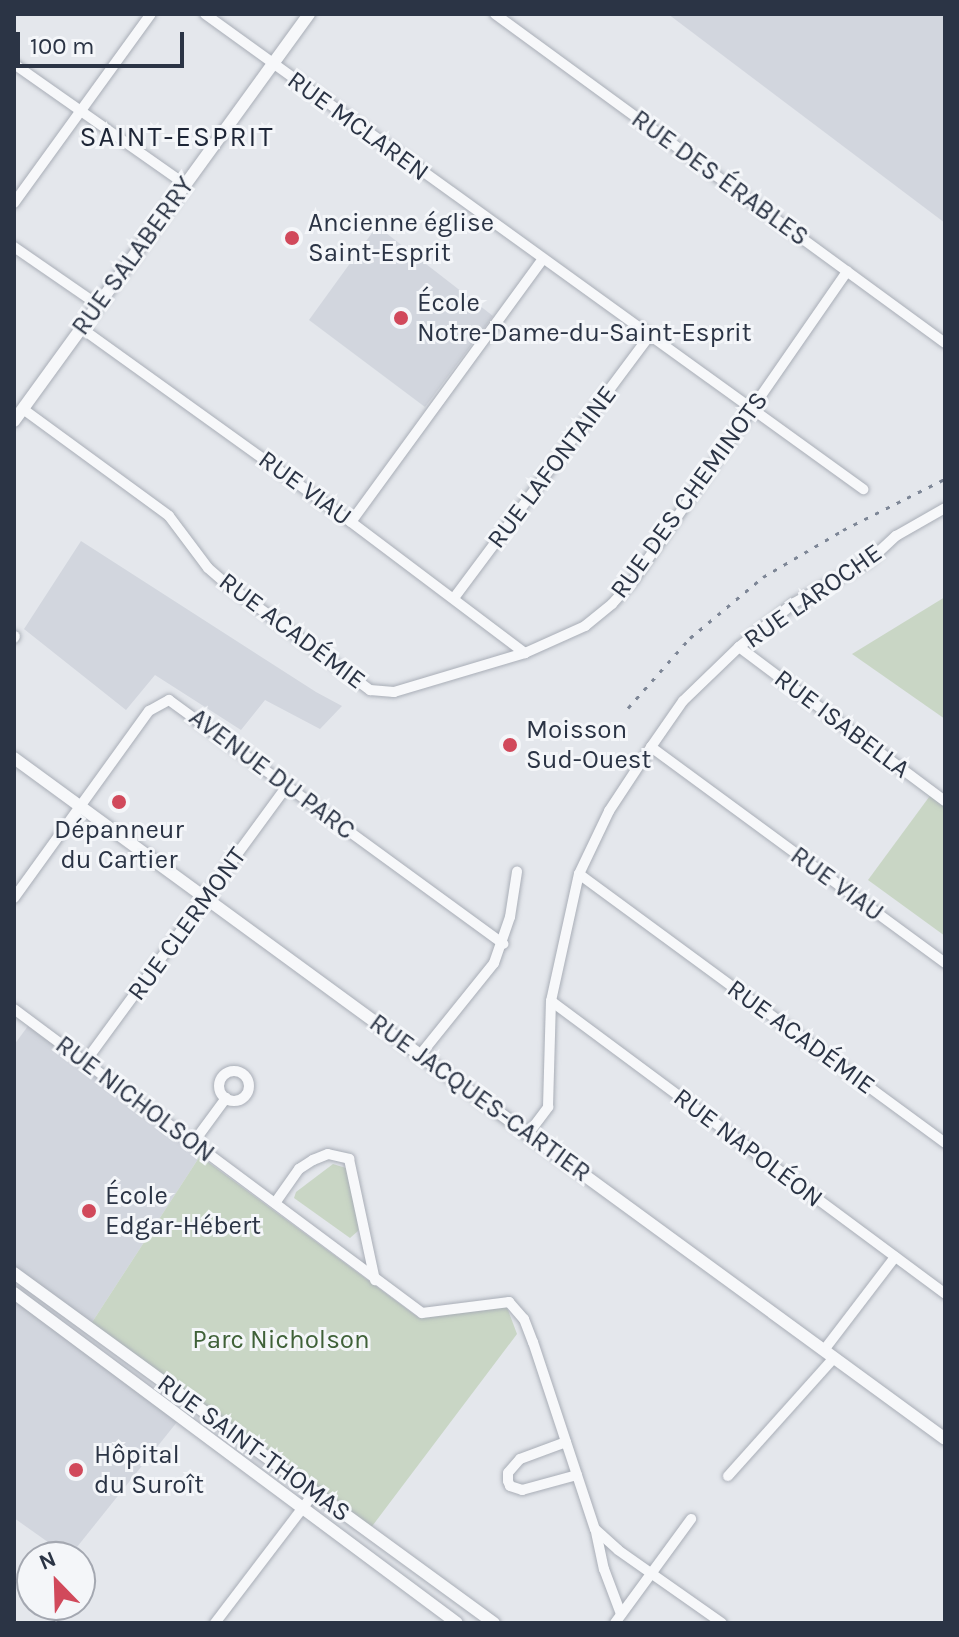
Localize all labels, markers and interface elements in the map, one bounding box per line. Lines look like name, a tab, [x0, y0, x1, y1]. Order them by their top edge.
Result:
scale bar	[20, 16, 188, 66]
text: 100 m	[30, 32, 95, 60]
street label: RUE MCLAREN	[281, 64, 435, 188]
street label: RUE DES ÉRABLES	[625, 103, 815, 253]
district label: SAINT-ESPRIT	[80, 120, 274, 154]
street label: RUE SALABERRY	[65, 171, 201, 341]
place label: Ancienne église Saint-Esprit	[308, 207, 494, 268]
marker: Ancienne église Saint-Esprit	[283, 229, 301, 247]
place label: École Notre-Dame-du-Saint-Esprit	[417, 287, 752, 348]
marker: École Notre-Dame-du-Saint-Esprit	[392, 309, 410, 327]
street label: RUE LAFONTAINE	[481, 380, 623, 554]
street label: RUE DES CHEMINOTS	[604, 386, 774, 604]
street label: RUE VIAU	[252, 444, 358, 532]
street label: RUE LAROCHE	[738, 537, 888, 655]
street label: RUE ACADÉMIE	[213, 566, 371, 696]
street label: RUE ISABELLA	[768, 663, 916, 785]
street label: AVENUE DU PARC	[183, 702, 361, 846]
place label: Moisson Sud-Ouest	[526, 714, 651, 776]
marker: Moisson Sud-Ouest	[501, 736, 519, 754]
marker: Dépanneur du Cartier	[110, 793, 128, 811]
place label: Dépanneur du Cartier	[54, 814, 184, 876]
street label: RUE VIAU	[784, 840, 890, 928]
street label: RUE CLERMONT	[121, 841, 253, 1007]
street label: RUE ACADÉMIE	[721, 973, 881, 1101]
street label: RUE JACQUES-CARTIER	[363, 1007, 597, 1189]
street label: RUE NICHOLSON	[49, 1029, 221, 1169]
street label: RUE NAPOLÉON	[667, 1082, 829, 1214]
place label: École Edgar-Hébert	[105, 1180, 261, 1242]
marker: École Edgar-Hébert	[80, 1202, 98, 1220]
park label: Parc Nicholson	[192, 1324, 370, 1356]
street label: RUE SAINT-THOMAS	[151, 1367, 357, 1529]
place label: Hôpital du Suroît	[94, 1439, 204, 1500]
marker: Hôpital du Suroît	[65, 1459, 87, 1481]
north arrow	[16, 1541, 96, 1621]
text: N	[35, 1546, 60, 1576]

